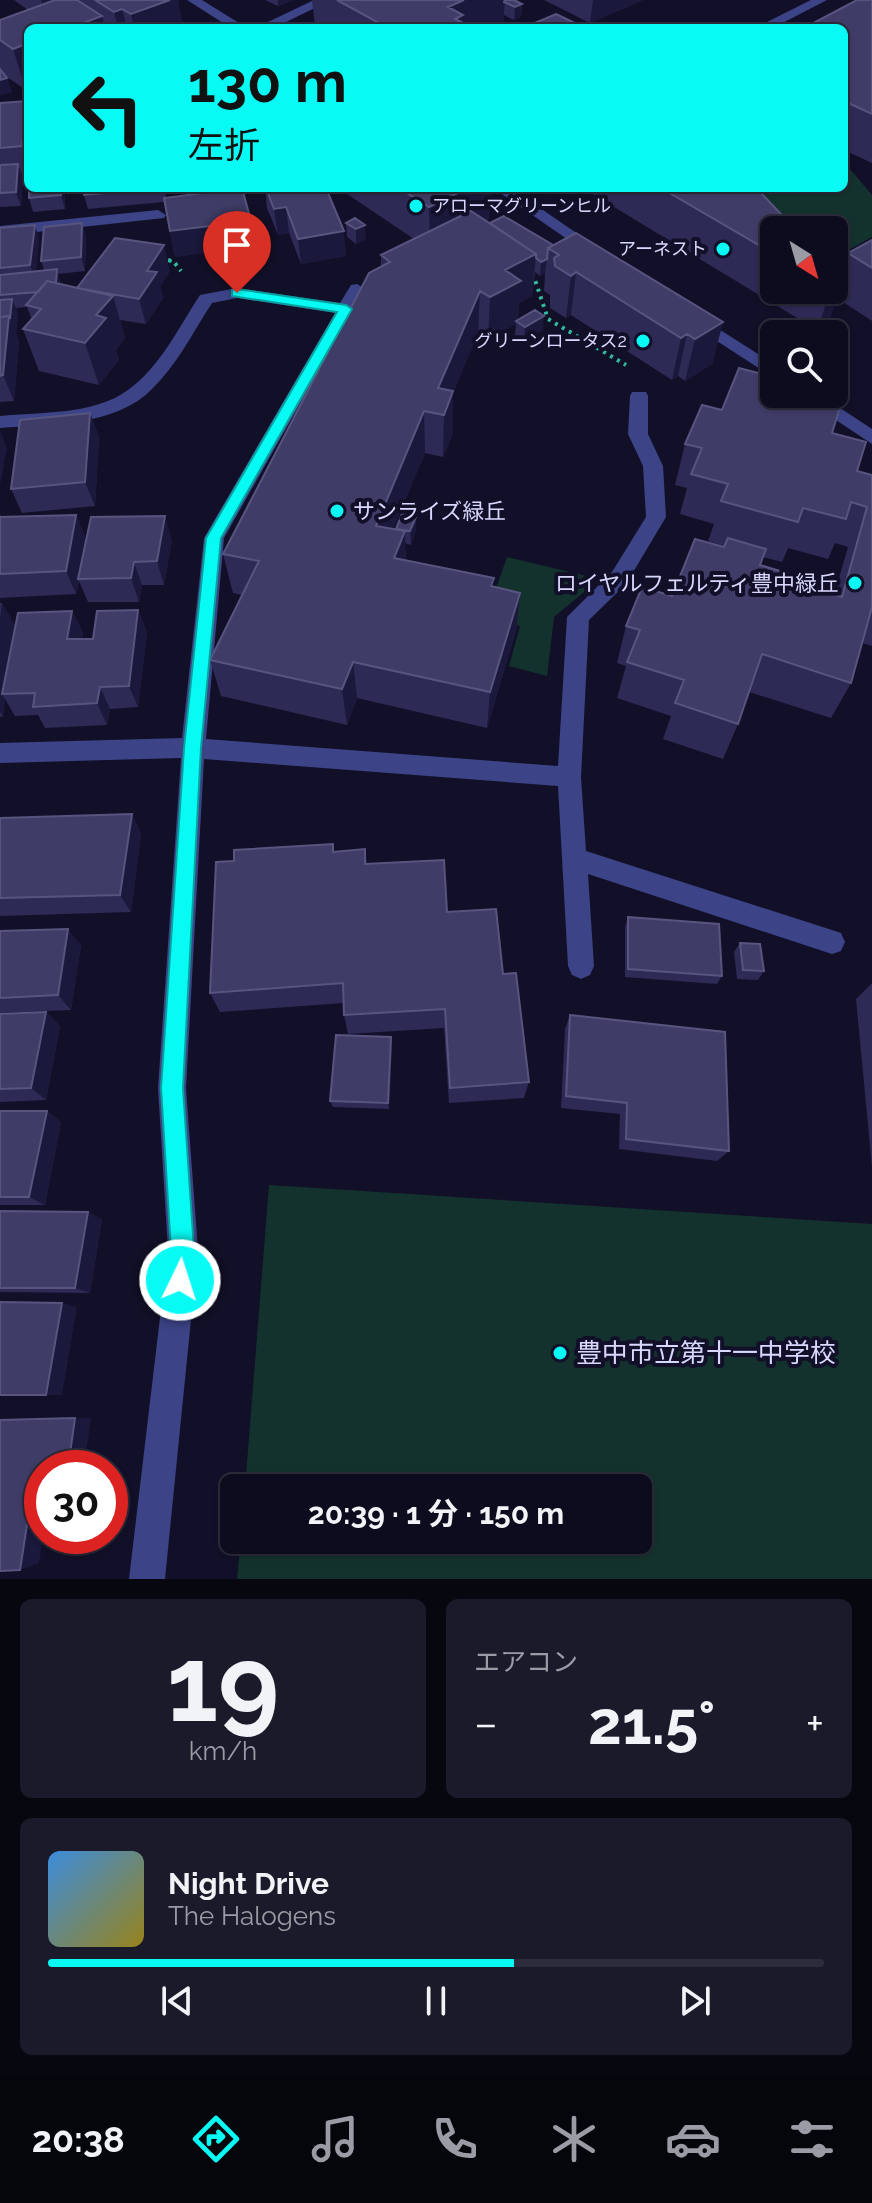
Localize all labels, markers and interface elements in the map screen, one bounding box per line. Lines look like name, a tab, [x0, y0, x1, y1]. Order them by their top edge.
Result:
text: 130 m	[188, 49, 347, 115]
icon: left	[56, 56, 160, 160]
text: 左折	[188, 124, 260, 166]
place label: アローマグリーンヒル	[432, 195, 611, 216]
marker: アローマグリーンヒル	[407, 197, 425, 215]
pin	[203, 211, 271, 293]
north arrow	[760, 216, 848, 304]
map controls	[760, 216, 848, 408]
icon: arrive	[215, 223, 259, 267]
place label: アーネスト	[618, 238, 707, 259]
marker: アーネスト	[714, 240, 732, 258]
button: search	[760, 320, 848, 408]
place label: グリーンロータス2	[475, 330, 627, 351]
marker: グリーンロータス2	[634, 332, 652, 350]
place label: サンライズ緑丘	[353, 498, 506, 524]
marker: サンライズ緑丘	[328, 502, 346, 520]
place label: ロイヤルフェルティ豊中緑丘	[555, 570, 839, 596]
marker: ロイヤルフェルティ豊中緑丘	[846, 574, 864, 592]
position arrow	[138, 1238, 222, 1322]
place label: 豊中市立第十一中学校	[576, 1338, 836, 1368]
marker: 豊中市立第十一中学校	[551, 1344, 569, 1362]
speed limit sign: 30	[24, 1450, 128, 1554]
text: 20:39 · 1 分 · 150 m	[308, 1496, 564, 1531]
text: 19	[167, 1623, 279, 1745]
text: エアコン	[474, 1647, 578, 1677]
text: 21.5°	[588, 1688, 715, 1758]
text: −	[474, 1698, 498, 1749]
text: +	[806, 1698, 824, 1749]
text: km/h	[189, 1736, 257, 1766]
text: Night Drive	[168, 1866, 329, 1901]
text: The Halogens	[168, 1901, 336, 1931]
icon: previous	[155, 1979, 199, 2023]
icon: pause	[414, 1979, 458, 2023]
icon: next	[673, 1979, 717, 2023]
icon: directions	[188, 2111, 244, 2167]
icon: music	[307, 2111, 363, 2167]
icon: phone	[427, 2111, 483, 2167]
icon: climate	[546, 2111, 602, 2167]
icon: car	[665, 2111, 721, 2167]
icon: filters	[784, 2111, 840, 2167]
text: 20:38	[32, 2118, 125, 2160]

